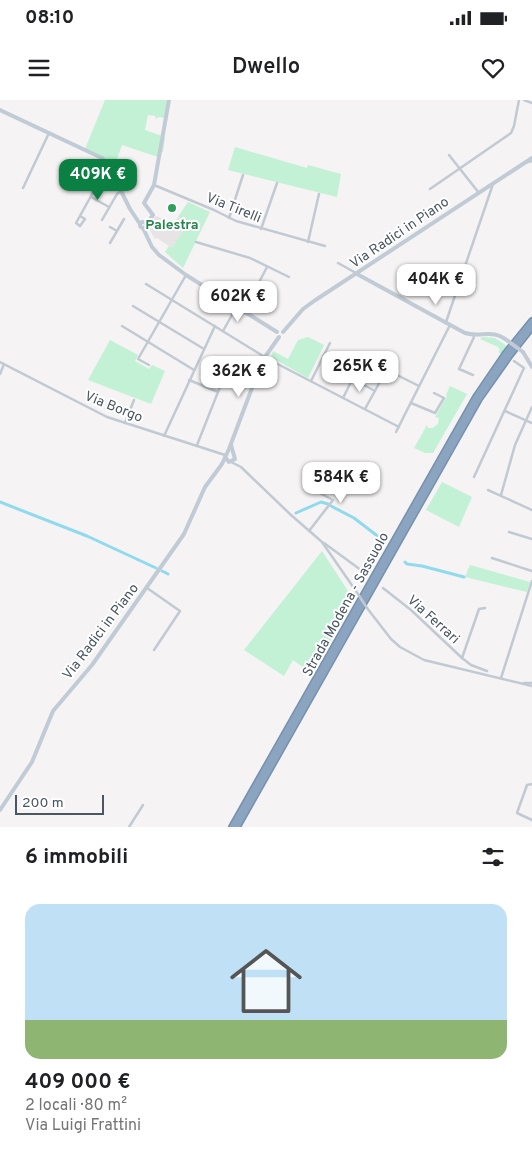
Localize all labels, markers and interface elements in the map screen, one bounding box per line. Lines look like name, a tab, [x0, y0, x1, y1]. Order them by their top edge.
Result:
text: 08:10	[25, 6, 74, 30]
icon: menu	[25, 54, 53, 82]
text: Dwello	[232, 54, 300, 81]
icon: heart	[479, 54, 507, 82]
pin: 409K €	[57, 158, 139, 201]
text: 409K €	[70, 165, 126, 185]
street label: Via Tirelli	[203, 190, 264, 227]
street label: Via Radici in Piano	[347, 194, 453, 273]
marker: Palestra	[166, 202, 178, 214]
place label: Palestra	[145, 217, 199, 234]
pin: 404K €	[395, 264, 477, 306]
text: 404K €	[408, 270, 464, 290]
pin: 602K €	[197, 280, 279, 323]
text: 602K €	[210, 287, 266, 307]
pin: 265K €	[319, 350, 401, 393]
pin: 362K €	[198, 356, 280, 398]
text: 265K €	[333, 357, 387, 377]
text: 362K €	[212, 362, 266, 382]
street label: Via Borgo	[82, 388, 145, 427]
pin: 584K €	[300, 462, 382, 504]
text: 584K €	[313, 468, 369, 488]
street label: Strada Modena - Sassuolo	[300, 529, 393, 680]
street label: Via Radici in Piano	[60, 580, 143, 683]
street label: Via Ferrari	[403, 592, 463, 648]
scale bar	[15, 792, 104, 815]
text: 200 m	[22, 795, 64, 812]
icon: filters	[479, 843, 507, 871]
text: 6 immobili	[25, 844, 128, 871]
icon: home	[221, 936, 311, 1026]
text: 409 000 €	[25, 1069, 131, 1096]
text: 2 locali · 80 m²	[25, 1096, 127, 1116]
text: Via Luigi Frattini	[25, 1116, 141, 1136]

